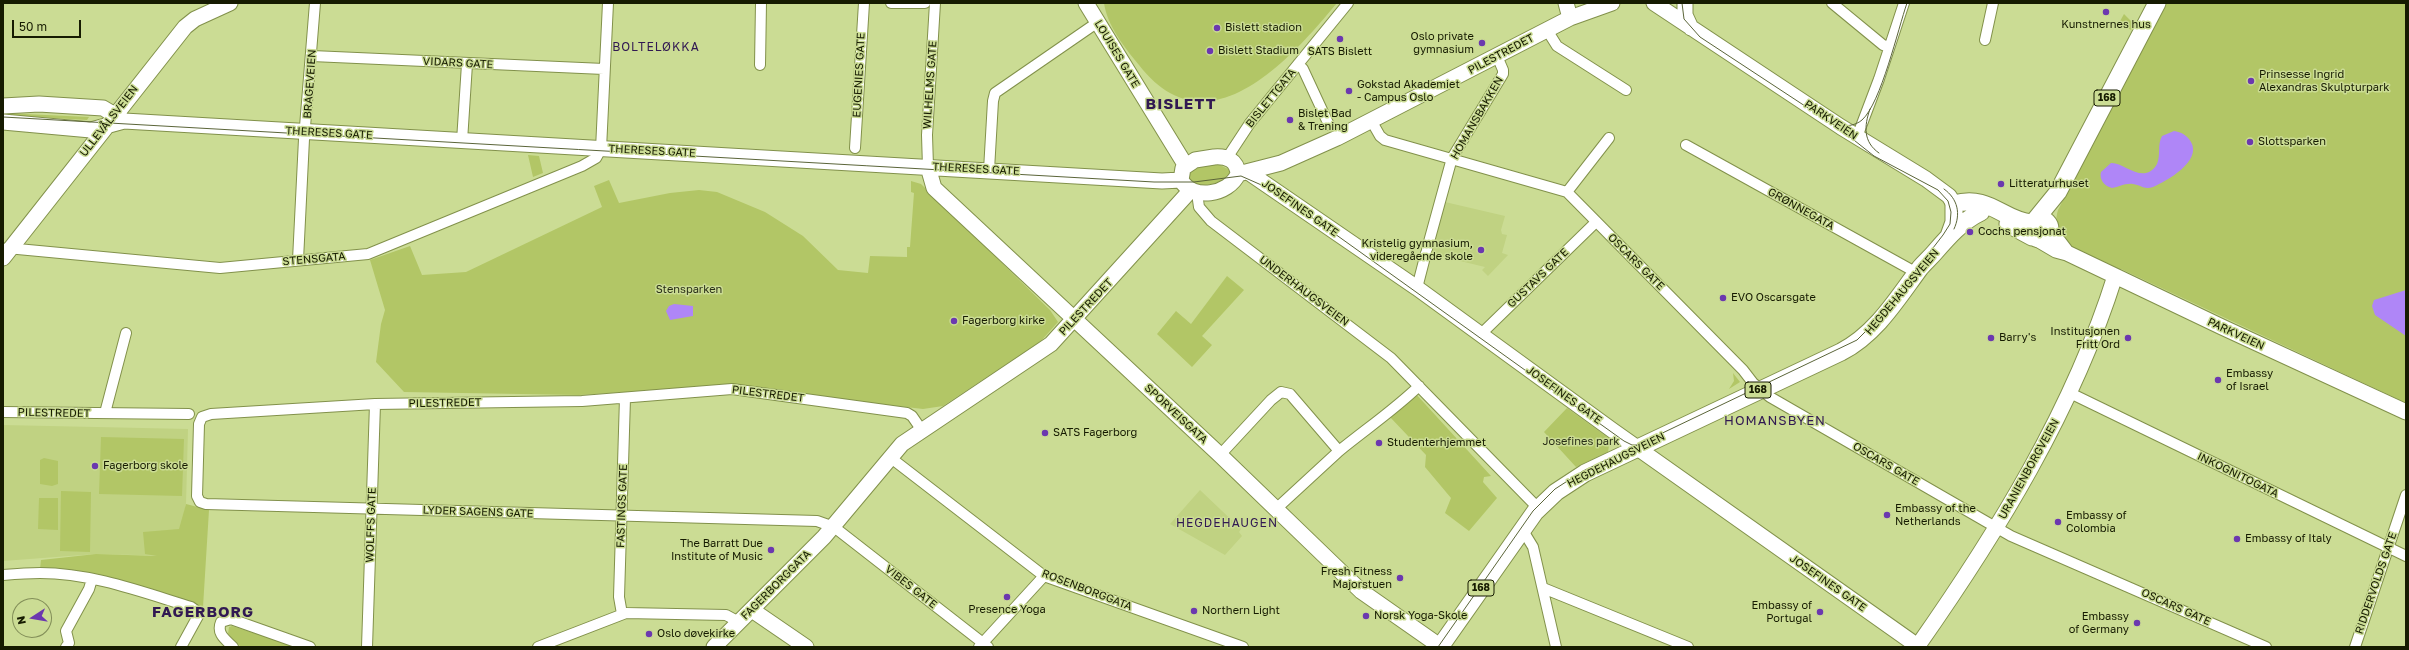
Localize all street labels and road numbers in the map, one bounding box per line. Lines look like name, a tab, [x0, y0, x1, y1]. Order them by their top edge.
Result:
street label: LOUISES GATE	[1092, 18, 1142, 90]
street label: PILESTREDET	[1466, 31, 1536, 77]
street label: EUGENIES GATE	[850, 32, 868, 118]
street label: WILHELMS GATE	[920, 40, 940, 130]
street label: BRAGEVEIEN	[301, 49, 319, 119]
street label: VIDARS GATE	[422, 55, 494, 71]
street label: BISLETTGATA	[1243, 66, 1299, 130]
street label: HOMANSBAKKEN	[1448, 74, 1506, 162]
street label: ULLEVÅLSVEIEN	[77, 83, 141, 159]
road number: 168	[2094, 90, 2120, 106]
street label: PARKVEIEN	[1802, 97, 1860, 143]
street label: THERESES GATE	[285, 124, 373, 142]
street label: THERESES GATE	[608, 142, 696, 160]
street label: THERESES GATE	[932, 160, 1020, 178]
street label: JOSEFINES GATE	[1259, 177, 1341, 239]
street label: GRØNNEGATA	[1765, 185, 1837, 233]
street label: OSCARS GATE	[1605, 231, 1667, 293]
street label: GUSTAVS GATE	[1505, 246, 1571, 310]
street label: HEGDEHAUGSVEIEN	[1862, 246, 1942, 338]
street label: STENSGATA	[282, 250, 346, 268]
street label: UNDERHAUGSVEIEN	[1257, 253, 1351, 329]
street label: PILESTREDET	[1056, 276, 1116, 338]
street label: PARKVEIEN	[2205, 315, 2267, 353]
street label: JOSEFINES GATE	[1524, 363, 1604, 427]
street label: SPORVEISGATA	[1142, 381, 1210, 447]
road number: 168	[1745, 382, 1771, 398]
street label: PILESTREDET	[731, 383, 805, 405]
street label: PILESTREDET	[408, 396, 482, 410]
street label: PILESTREDET	[17, 406, 91, 420]
street label: URANIENBORGVEIEN	[1996, 416, 2062, 522]
street label: HEGDEHAUGSVEIEN	[1565, 430, 1667, 490]
street label: OSCARS GATE	[1850, 440, 1922, 488]
street label: INKOGNITOGATA	[2195, 450, 2281, 500]
street label: FASTINGS GATE	[614, 464, 630, 548]
street label: WOLFFS GATE	[363, 487, 379, 563]
street label: LYDER SAGENS GATE	[422, 503, 534, 521]
street label: RIDDERVOLDS GATE	[2352, 530, 2400, 636]
street label: FAGERBORGGATA	[738, 547, 814, 623]
street label: JOSEFINES GATE	[1787, 552, 1869, 614]
street label: VIBES GATE	[882, 563, 940, 611]
street label: ROSENBORGGATA	[1040, 567, 1134, 613]
road number: 168	[1468, 580, 1494, 596]
street label: OSCARS GATE	[2139, 586, 2213, 628]

